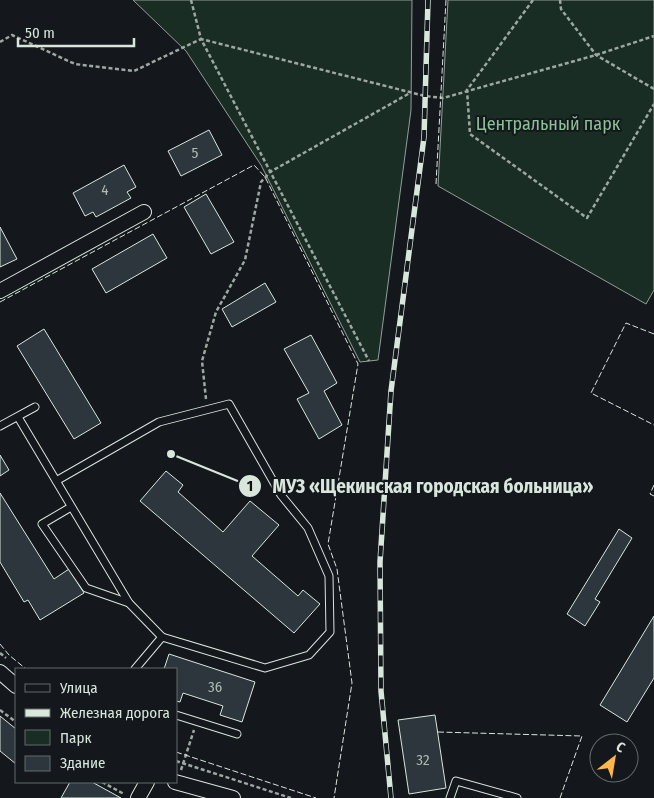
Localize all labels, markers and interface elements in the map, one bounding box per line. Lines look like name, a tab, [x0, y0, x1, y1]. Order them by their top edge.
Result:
scale bar	[18, 15, 134, 47]
text: 50 m	[25, 24, 55, 42]
park label: Центральный парк	[476, 113, 621, 135]
house number: 5	[192, 144, 199, 162]
house number: 4	[101, 181, 109, 199]
callout: МУЗ «Щекинская городская больница»	[237, 469, 603, 503]
text: МУЗ «Щекинская городская больница»	[273, 475, 593, 498]
text: 1	[247, 477, 253, 495]
legend	[15, 668, 178, 783]
house number: 36	[208, 678, 222, 696]
text: Улица	[59, 679, 98, 697]
text: Железная дорога	[60, 704, 170, 722]
text: Парк	[60, 729, 91, 747]
north arrow	[589, 733, 639, 783]
text: С	[613, 738, 629, 757]
house number: 32	[416, 751, 430, 769]
text: Здание	[60, 754, 106, 772]

